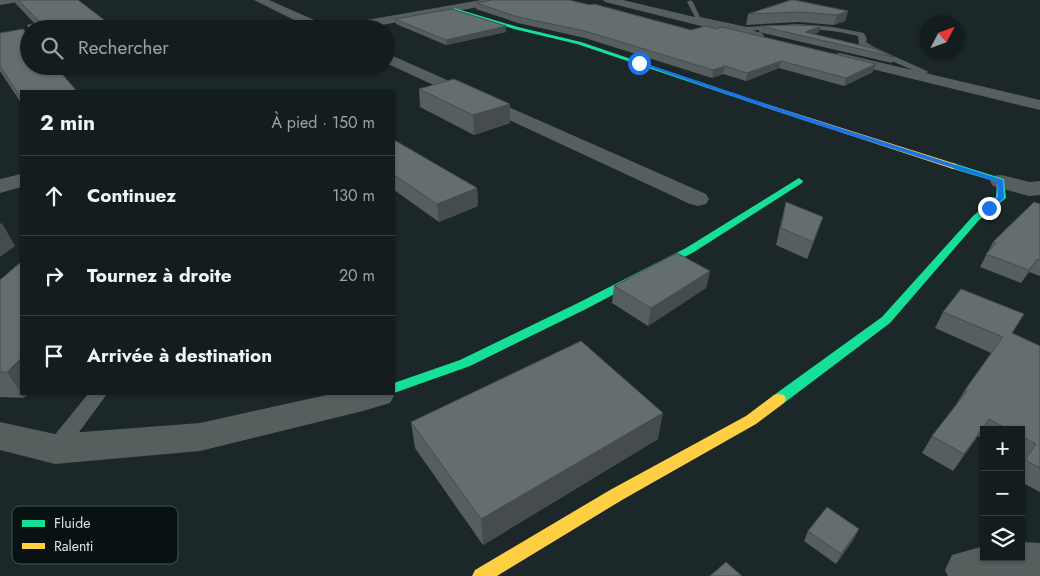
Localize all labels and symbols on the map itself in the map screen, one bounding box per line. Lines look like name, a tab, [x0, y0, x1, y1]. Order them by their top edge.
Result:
north arrow	[920, 15, 965, 60]
route start	[628, 52, 651, 75]
route end	[978, 197, 1001, 220]
legend	[12, 506, 178, 564]
text: Fluide	[54, 513, 90, 533]
text: Ralenti	[54, 536, 93, 556]

